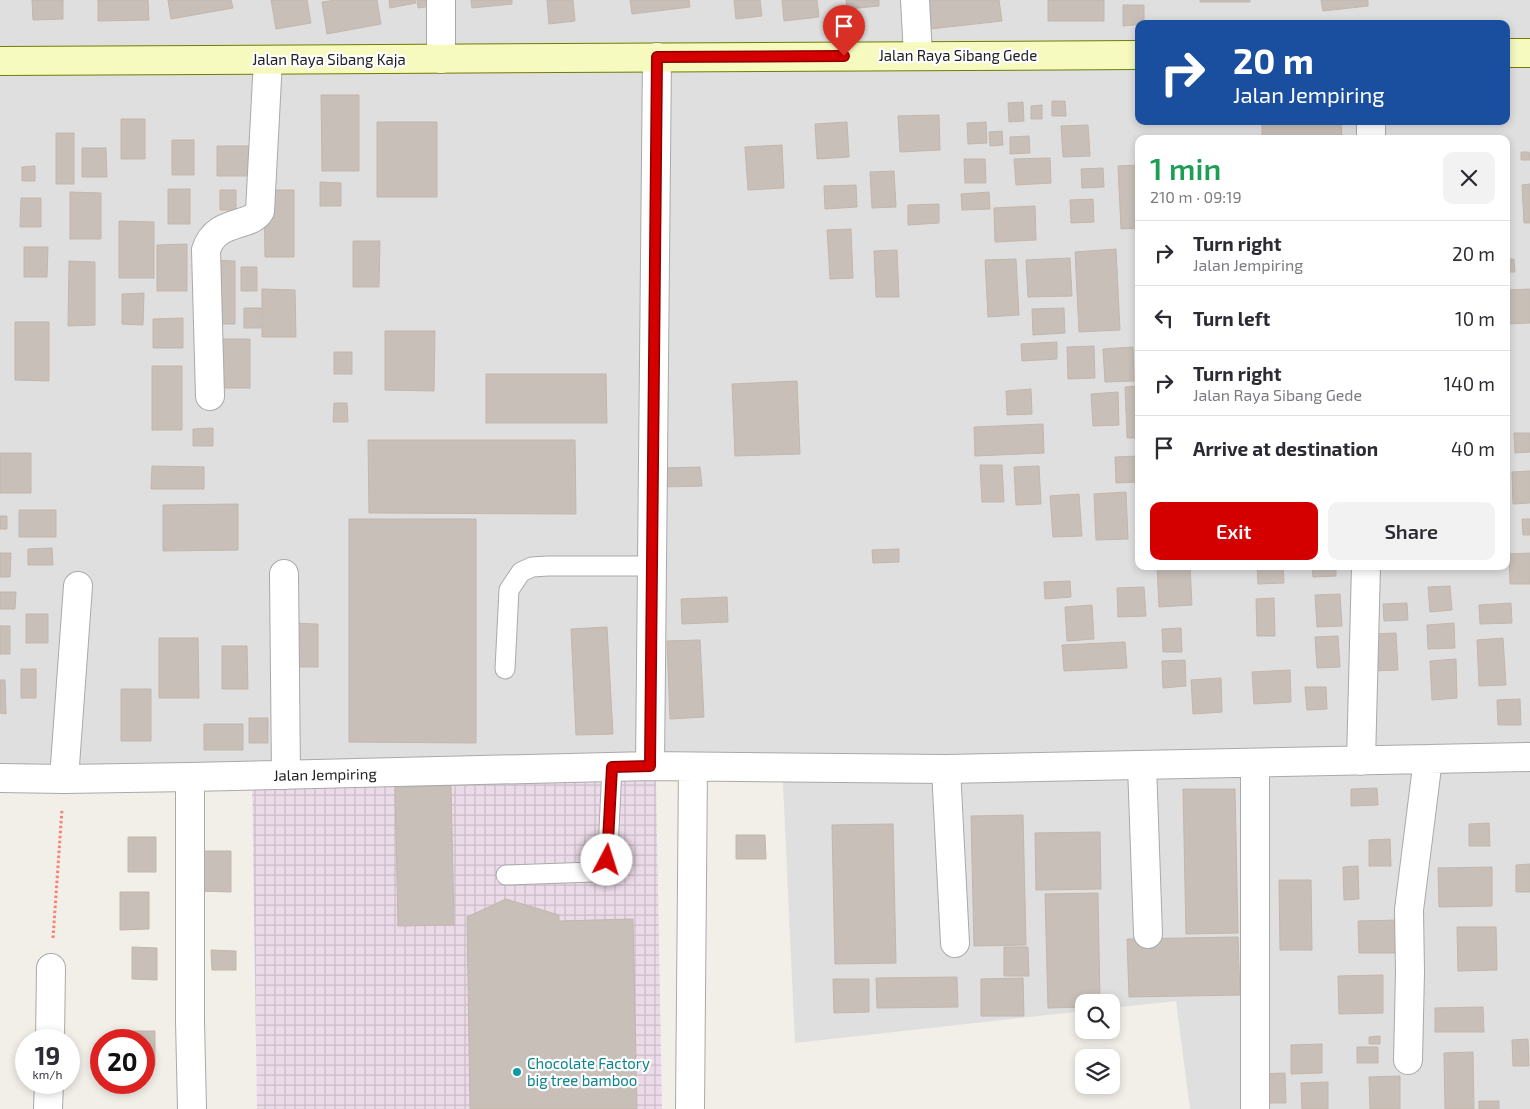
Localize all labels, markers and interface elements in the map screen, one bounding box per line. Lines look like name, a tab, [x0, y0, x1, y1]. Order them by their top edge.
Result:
pin	[823, 5, 865, 56]
icon: arrive	[830, 12, 858, 40]
text: 20 m	[1233, 39, 1314, 81]
icon: right	[1150, 40, 1215, 105]
street label: Jalan Raya Sibang Gede	[879, 46, 1037, 64]
street label: Jalan Raya Sibang Kaja	[252, 50, 406, 69]
text: Jalan Jempiring	[1233, 81, 1385, 107]
text: 1 min	[1150, 150, 1221, 186]
button: close	[1443, 152, 1495, 204]
text: 210 m · 09:19	[1150, 187, 1242, 206]
text: Turn right	[1193, 232, 1281, 255]
icon: right	[1150, 239, 1178, 267]
text: 20 m	[1452, 242, 1495, 265]
text: Jalan Jempiring	[1193, 255, 1303, 274]
icon: left	[1150, 304, 1178, 332]
text: Turn left	[1193, 307, 1270, 330]
text: 10 m	[1455, 307, 1495, 330]
text: Turn right	[1193, 362, 1281, 385]
icon: right	[1150, 369, 1178, 397]
text: 140 m	[1443, 372, 1495, 395]
text: Jalan Raya Sibang Gede	[1193, 385, 1362, 404]
icon: arrive	[1150, 434, 1178, 462]
text: Arrive at destination	[1193, 437, 1378, 460]
text: 40 m	[1451, 437, 1495, 460]
button: Exit	[1150, 502, 1318, 560]
button: Share	[1328, 502, 1495, 560]
street label: Jalan Jempiring	[273, 764, 377, 784]
position arrow	[580, 833, 632, 885]
map controls	[1075, 994, 1120, 1094]
button: search	[1075, 994, 1120, 1039]
speed limit sign: 20	[90, 1029, 155, 1094]
text: 19	[35, 1040, 60, 1070]
button: layers	[1075, 1049, 1120, 1094]
place label: Chocolate Factory big tree bamboo	[527, 1054, 650, 1089]
marker: Chocolate Factory big tree bamboo	[511, 1066, 523, 1078]
text: km/h	[33, 1067, 62, 1081]

